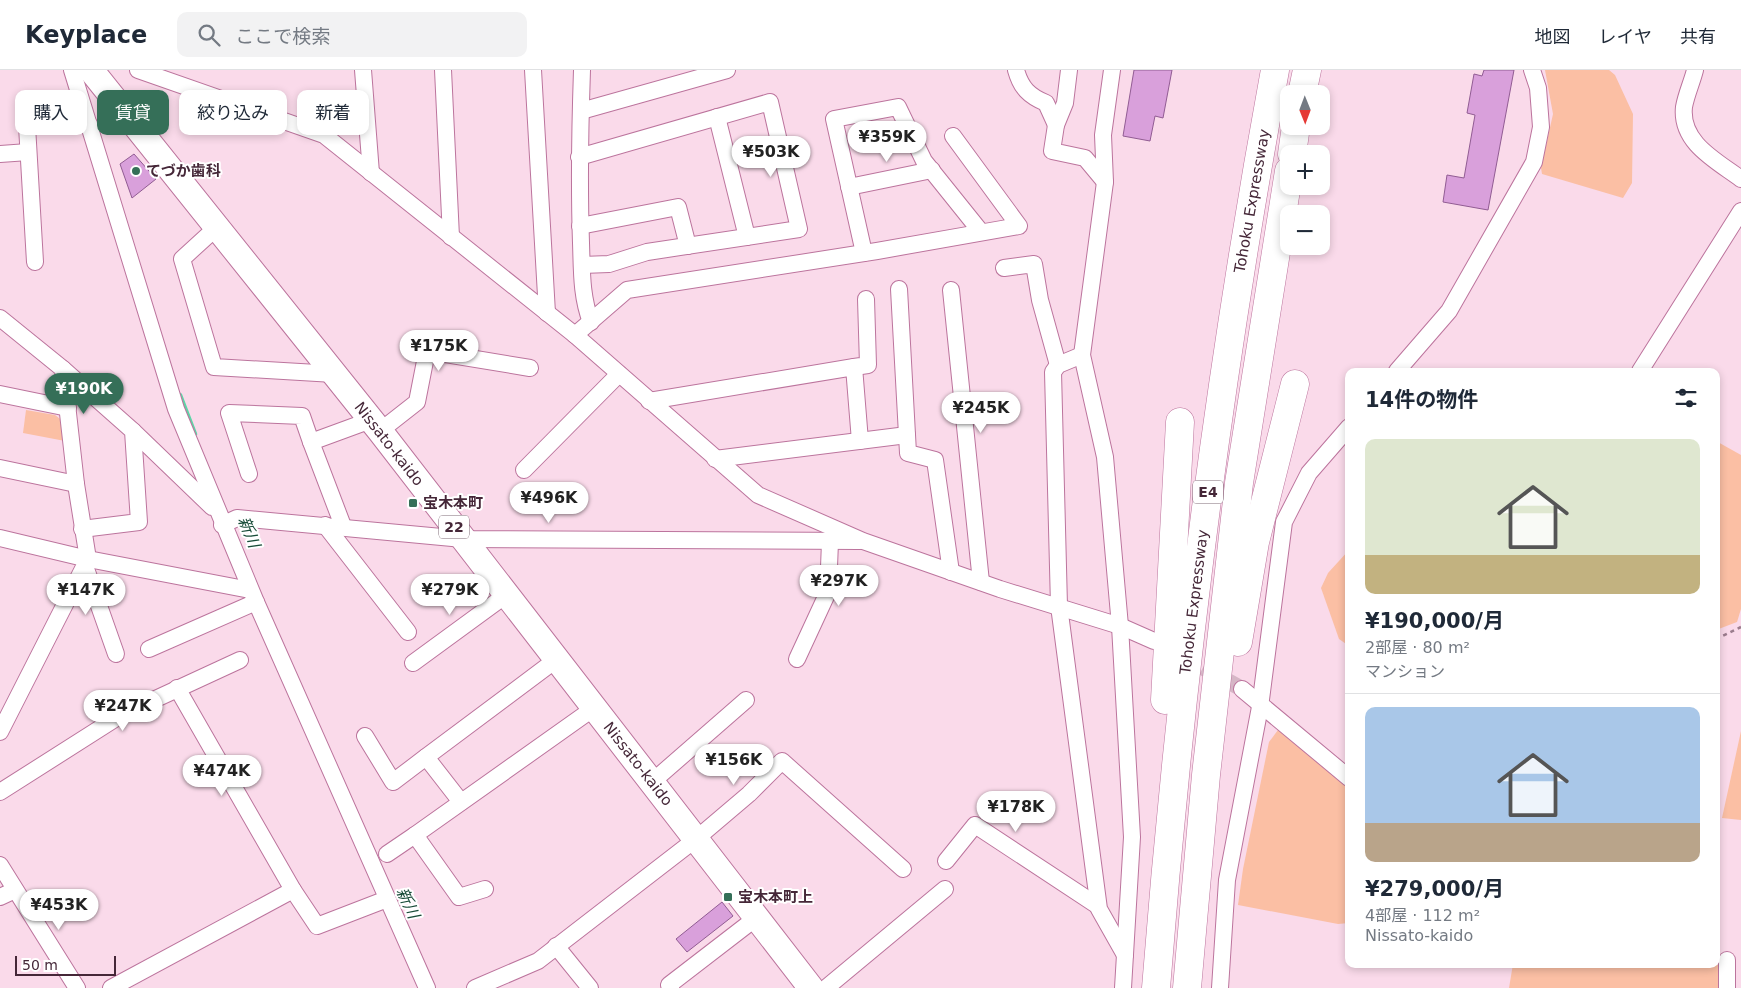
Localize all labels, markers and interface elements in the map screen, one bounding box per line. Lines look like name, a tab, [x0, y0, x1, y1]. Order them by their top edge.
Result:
search box	[177, 12, 527, 57]
text: Keyplace	[25, 21, 147, 49]
icon: search	[195, 21, 223, 49]
text: ここで検索	[235, 25, 330, 47]
text: 地図	[1535, 26, 1571, 47]
text: レイヤ	[1599, 26, 1652, 47]
text: 共有	[1680, 26, 1716, 47]
north arrow	[1280, 85, 1330, 135]
map controls	[1280, 85, 1330, 255]
chip: 購入	[15, 90, 87, 135]
chip: 賃貸	[97, 90, 169, 135]
chip: 絞り込み	[179, 90, 287, 135]
chip: 新着	[297, 90, 369, 135]
pin: ¥359K	[852, 121, 922, 163]
text: ¥359K	[859, 127, 915, 146]
street label: Tohoku Expressway	[1230, 127, 1274, 275]
pin: ¥503K	[736, 136, 806, 178]
text: ¥503K	[743, 142, 799, 161]
button: +	[1280, 145, 1330, 195]
place label: てづか歯科	[146, 162, 221, 180]
marker: てづか歯科	[130, 165, 142, 177]
button: −	[1280, 205, 1330, 255]
pin: ¥175K	[404, 330, 474, 372]
text: ¥175K	[411, 336, 467, 355]
pin: ¥190K	[49, 372, 119, 415]
text: ¥190K	[56, 379, 112, 398]
icon: filters	[1672, 384, 1700, 412]
text: 14件の物件	[1365, 388, 1478, 412]
pin: ¥245K	[946, 392, 1016, 434]
street label: Nissato-kaido	[351, 398, 427, 490]
text: ¥245K	[953, 398, 1009, 417]
icon: home	[1488, 472, 1578, 562]
road number: E4	[1193, 481, 1223, 504]
pin: ¥496K	[514, 482, 584, 524]
text: ¥496K	[521, 488, 577, 507]
place label: 宝木本町	[423, 494, 483, 512]
marker: 宝木本町	[407, 497, 419, 509]
water label: 新川	[234, 514, 265, 552]
road number: 22	[439, 516, 469, 538]
street label: Tohoku Expressway	[1176, 528, 1212, 676]
pin: ¥297K	[804, 564, 874, 607]
text: ¥297K	[811, 571, 867, 590]
pin: ¥147K	[51, 574, 121, 616]
pin: ¥279K	[415, 574, 485, 616]
text: ¥147K	[58, 580, 114, 599]
text: ¥279K	[422, 580, 478, 599]
text: ¥190,000/月	[1365, 609, 1504, 633]
text: 2部屋 · 80 m²	[1365, 638, 1470, 657]
text: マンション	[1365, 662, 1445, 681]
pin: ¥247K	[88, 690, 158, 732]
text: ¥247K	[95, 696, 151, 715]
street label: Nissato-kaido	[600, 718, 676, 810]
icon: home	[1488, 740, 1578, 830]
pin: ¥156K	[699, 744, 769, 786]
text: ¥156K	[706, 750, 762, 769]
pin: ¥474K	[187, 754, 257, 797]
text: ¥474K	[194, 761, 250, 780]
pin: ¥178K	[981, 790, 1051, 833]
text: ¥178K	[988, 797, 1044, 816]
text: ¥279,000/月	[1365, 877, 1504, 901]
water label: 新川	[393, 884, 424, 923]
pin: ¥453K	[24, 888, 94, 931]
place label: 宝木本町上	[738, 888, 813, 906]
marker: 宝木本町上	[722, 891, 734, 903]
text: ¥453K	[31, 895, 87, 914]
text: 4部屋 · 112 m²	[1365, 906, 1480, 925]
text: Nissato-kaido	[1365, 926, 1473, 945]
scale bar	[15, 953, 116, 976]
text: 50 m	[22, 957, 58, 973]

